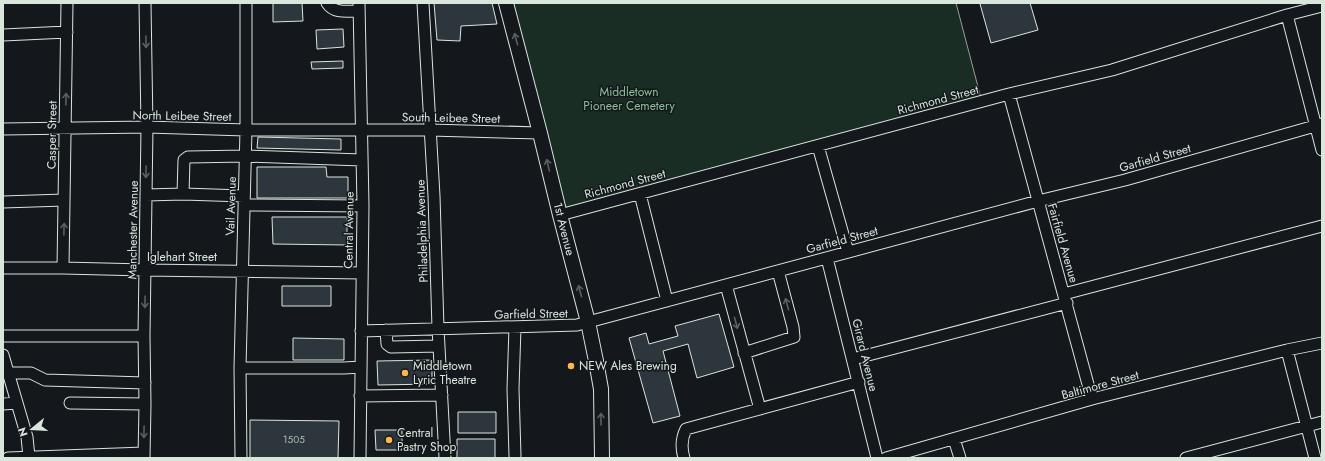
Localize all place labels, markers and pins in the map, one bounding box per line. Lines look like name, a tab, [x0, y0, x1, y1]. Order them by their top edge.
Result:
place label: Middletown Lyric Theatre	[413, 357, 476, 389]
place label: NEW Ales Brewing	[579, 357, 677, 375]
marker: NEW Ales Brewing	[566, 361, 576, 371]
marker: Middletown Lyric Theatre	[400, 368, 410, 378]
place label: Central Pastry Shop	[397, 424, 456, 456]
marker: Central Pastry Shop	[384, 435, 394, 445]

